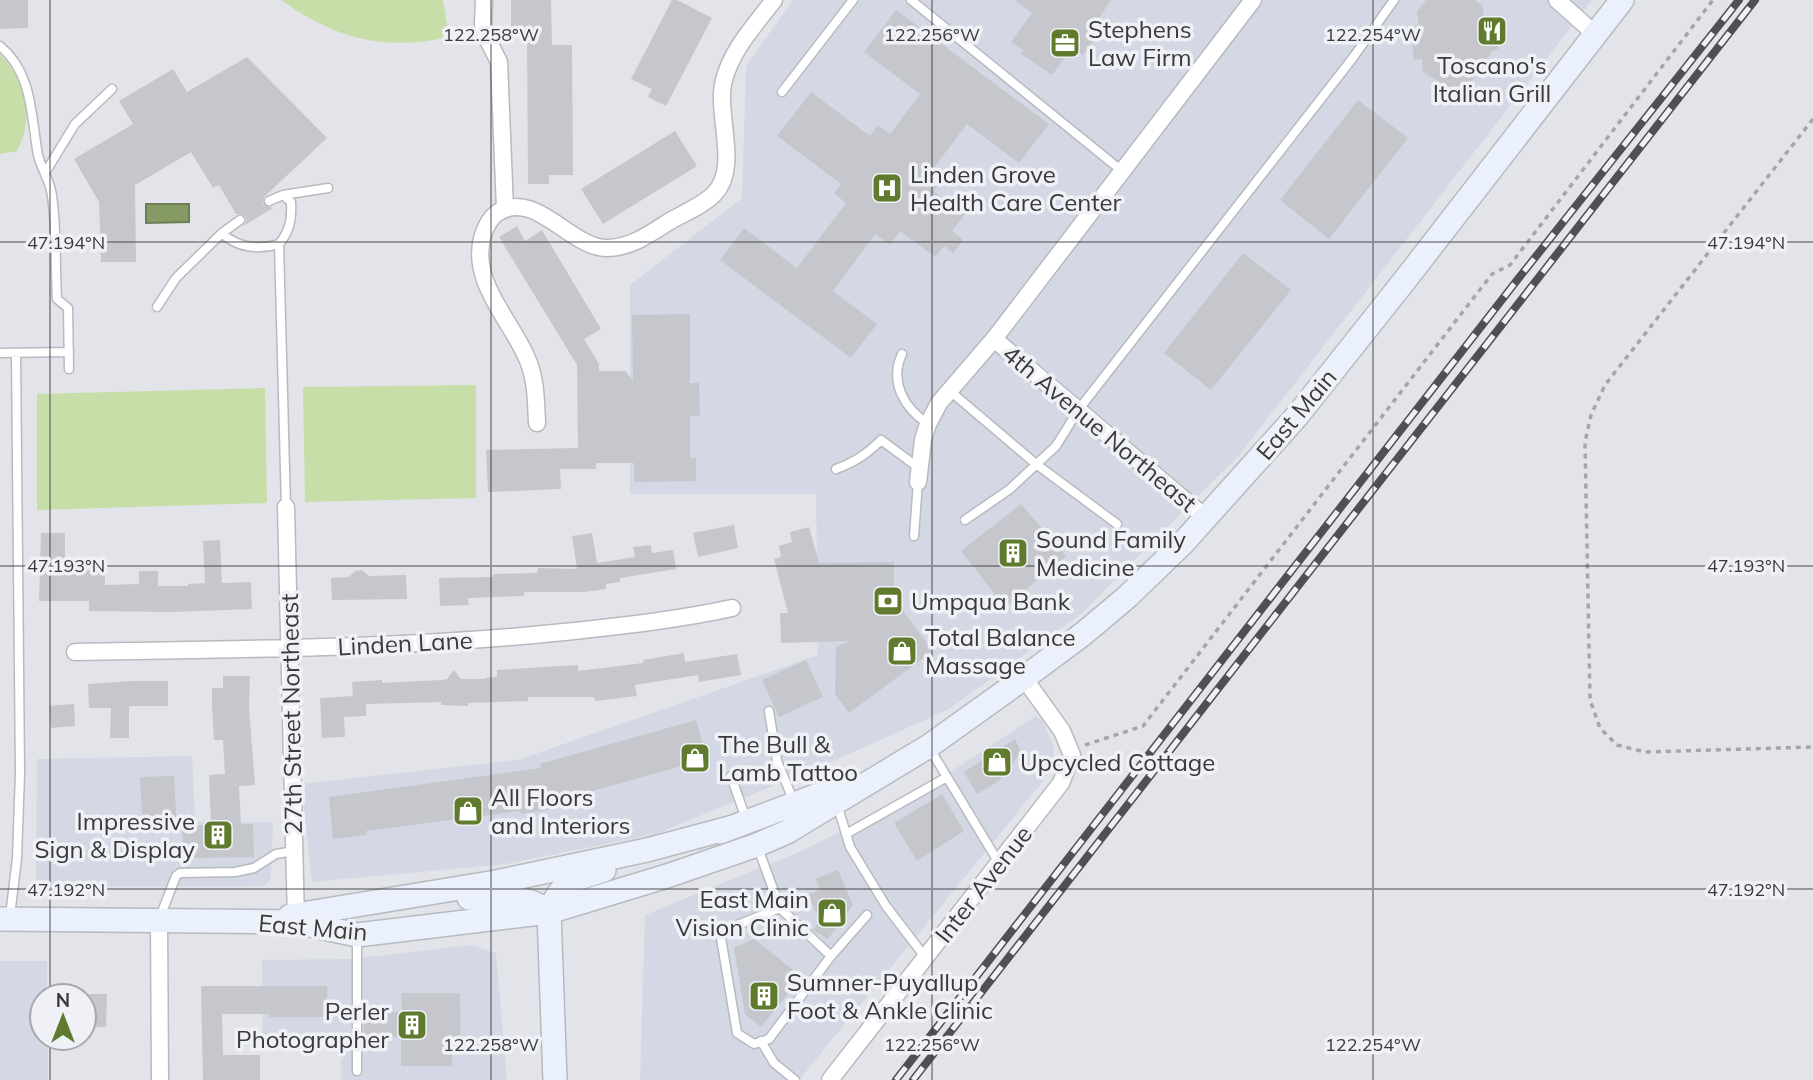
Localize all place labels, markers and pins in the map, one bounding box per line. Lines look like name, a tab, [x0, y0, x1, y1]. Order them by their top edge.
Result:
place label: Stephens Law Firm	[1088, 14, 1192, 72]
restaurant icon: Toscano's Italian Grill	[1475, 14, 1509, 48]
office icon: Stephens Law Firm	[1048, 26, 1082, 60]
place label: Toscano's Italian Grill	[1433, 50, 1551, 108]
place label: Linden Grove Health Care Center	[910, 159, 1122, 217]
hospital icon: Linden Grove Health Care Center	[870, 171, 904, 205]
place label: Sound Family Medicine	[1036, 524, 1186, 582]
building icon: Sound Family Medicine	[996, 536, 1030, 570]
bank icon: Umpqua Bank	[871, 584, 905, 618]
place label: Umpqua Bank	[911, 586, 1071, 616]
place label: Total Balance Massage	[925, 622, 1076, 680]
shop icon: Total Balance Massage	[885, 634, 919, 668]
place label: The Bull & Lamb Tattoo	[718, 729, 858, 787]
shop icon: The Bull & Lamb Tattoo	[678, 741, 712, 775]
shop icon: Upcycled Cottage	[980, 745, 1014, 779]
place label: Upcycled Cottage	[1020, 747, 1215, 777]
place label: All Floors and Interiors	[491, 782, 630, 840]
shop icon: All Floors and Interiors	[451, 794, 485, 828]
place label: Impressive Sign & Display	[34, 806, 195, 864]
building icon: Impressive Sign & Display	[201, 818, 235, 852]
place label: East Main Vision Clinic	[675, 884, 809, 942]
shop icon: East Main Vision Clinic	[815, 896, 849, 930]
place label: Sumner-Puyallup Foot & Ankle Clinic	[787, 967, 993, 1025]
building icon: Sumner-Puyallup Foot & Ankle Clinic	[747, 979, 781, 1013]
place label: Perler Photographer	[236, 996, 389, 1054]
building icon: Perler Photographer	[395, 1008, 429, 1042]

